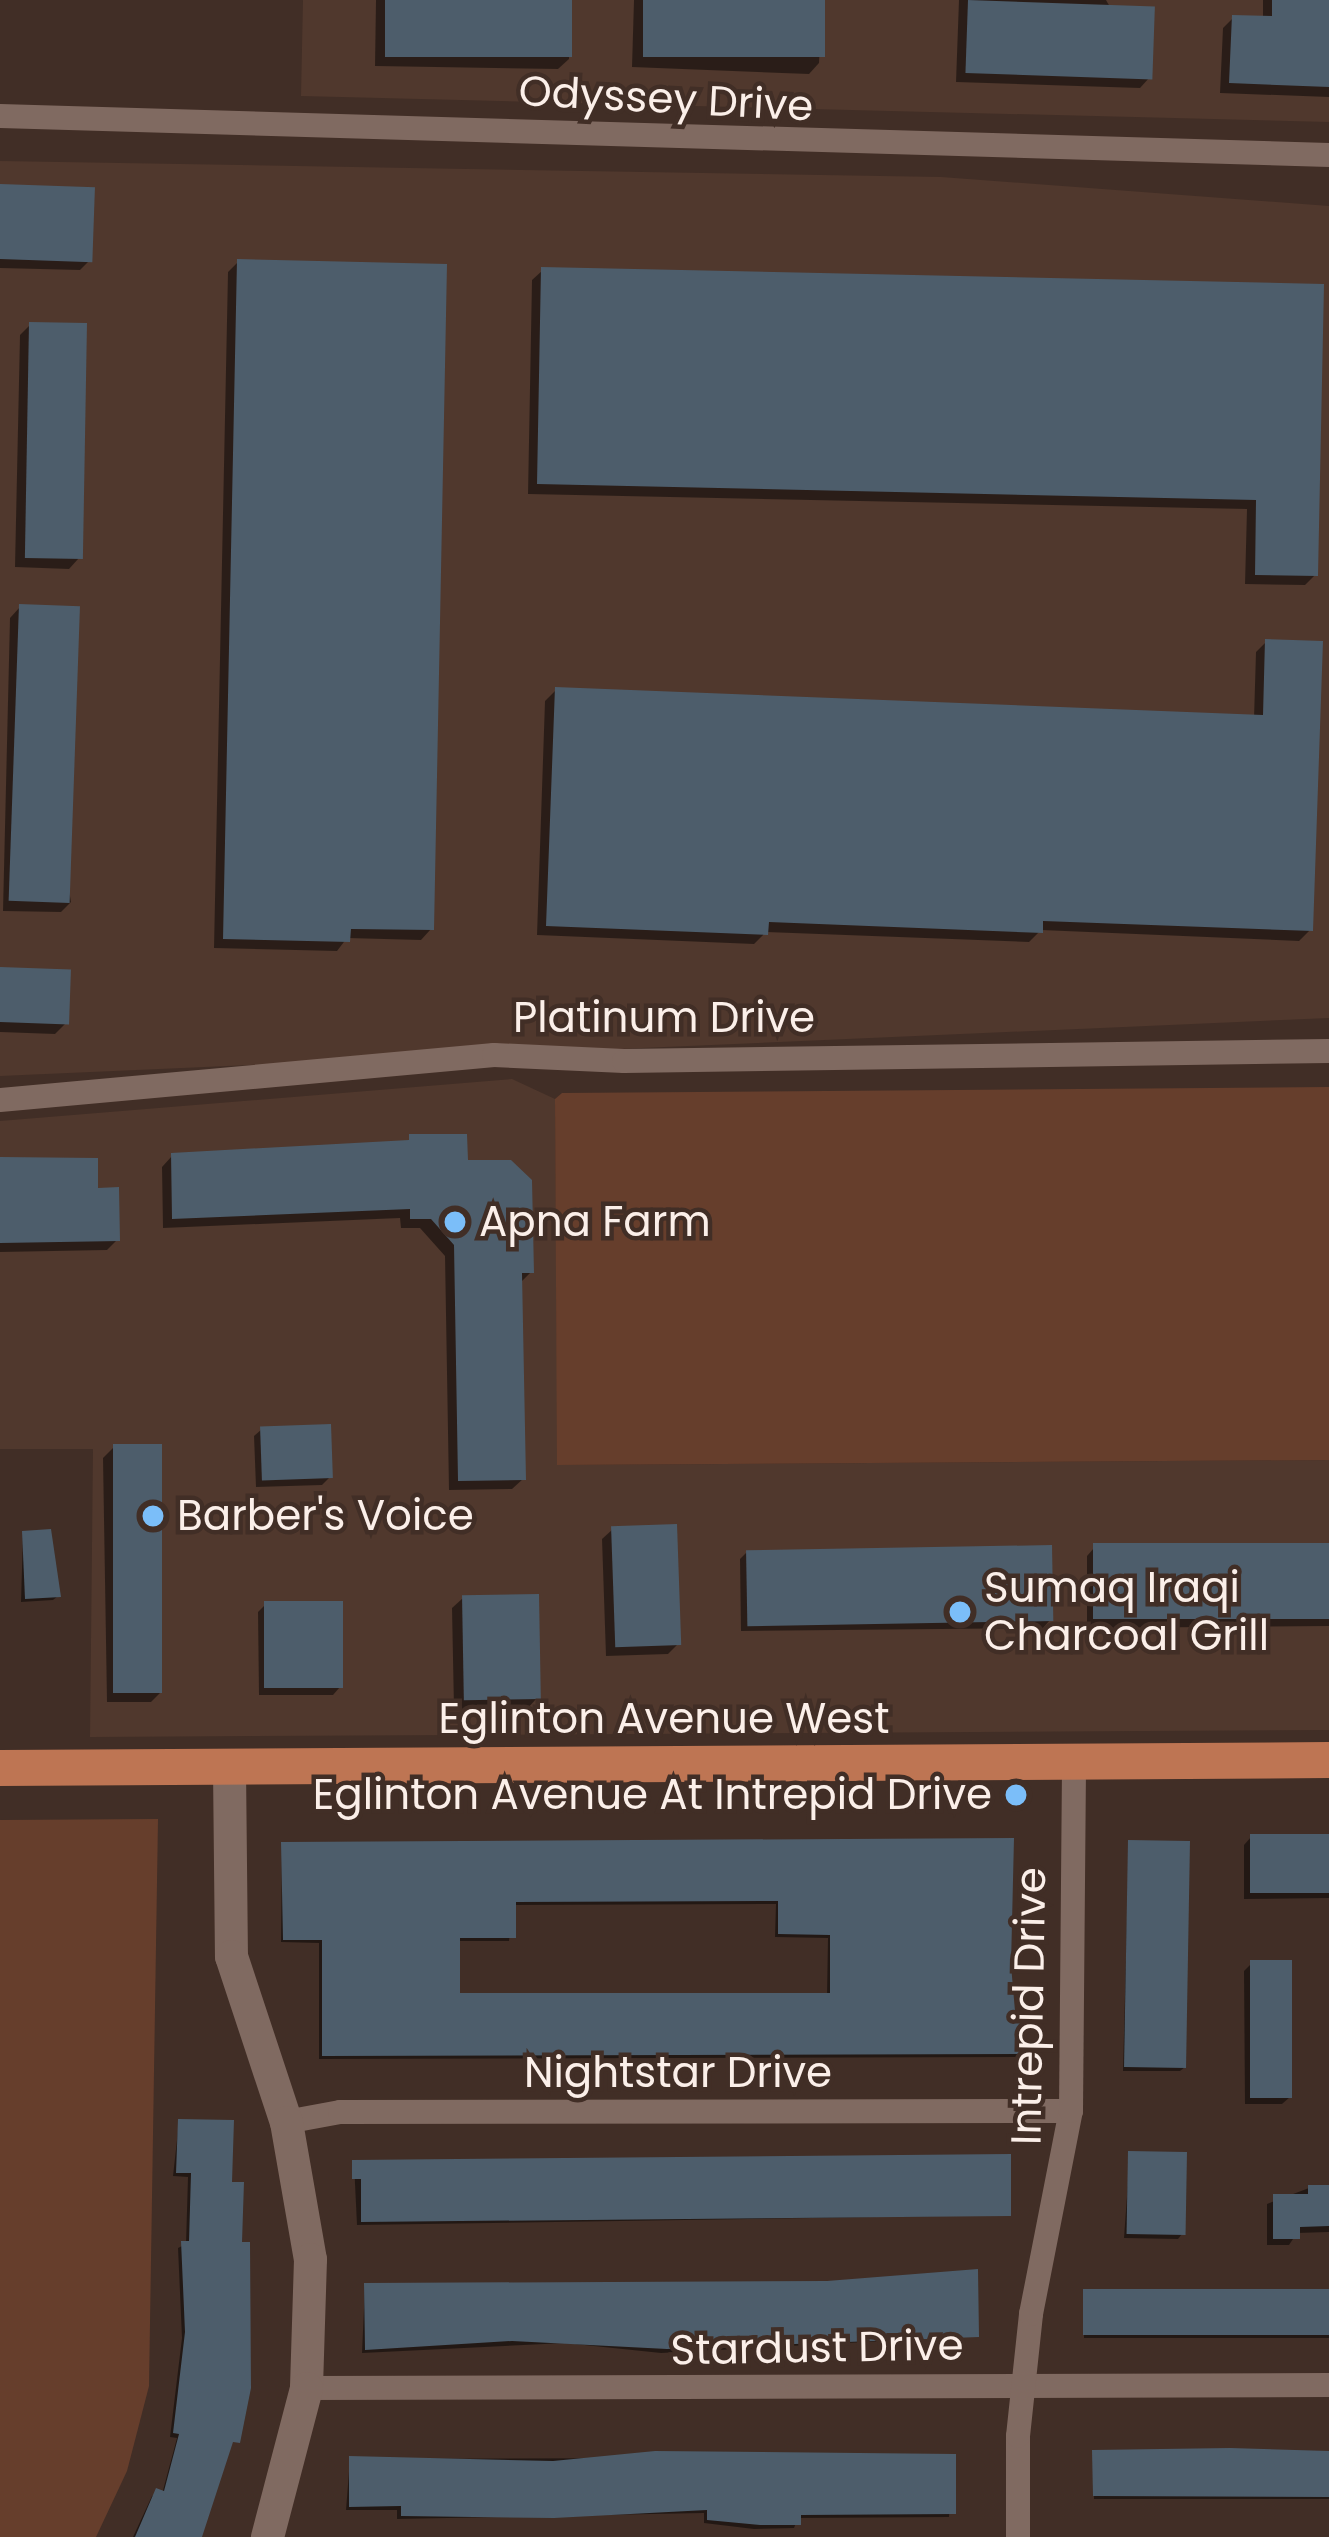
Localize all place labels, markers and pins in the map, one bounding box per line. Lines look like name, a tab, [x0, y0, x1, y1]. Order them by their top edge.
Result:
place label: Apna Farm	[479, 1197, 711, 1247]
marker: Apna Farm	[442, 1209, 468, 1235]
place label: Barber's Voice	[177, 1491, 474, 1541]
marker: Barber's Voice	[140, 1503, 166, 1529]
place label: Sumaq Iraqi Charcoal Grill	[984, 1563, 1269, 1662]
marker: Sumaq Iraqi Charcoal Grill	[947, 1599, 973, 1625]
place label: Eglinton Avenue At Intrepid Drive	[313, 1770, 992, 1820]
marker: Eglinton Avenue At Intrepid Drive	[1003, 1782, 1029, 1808]

